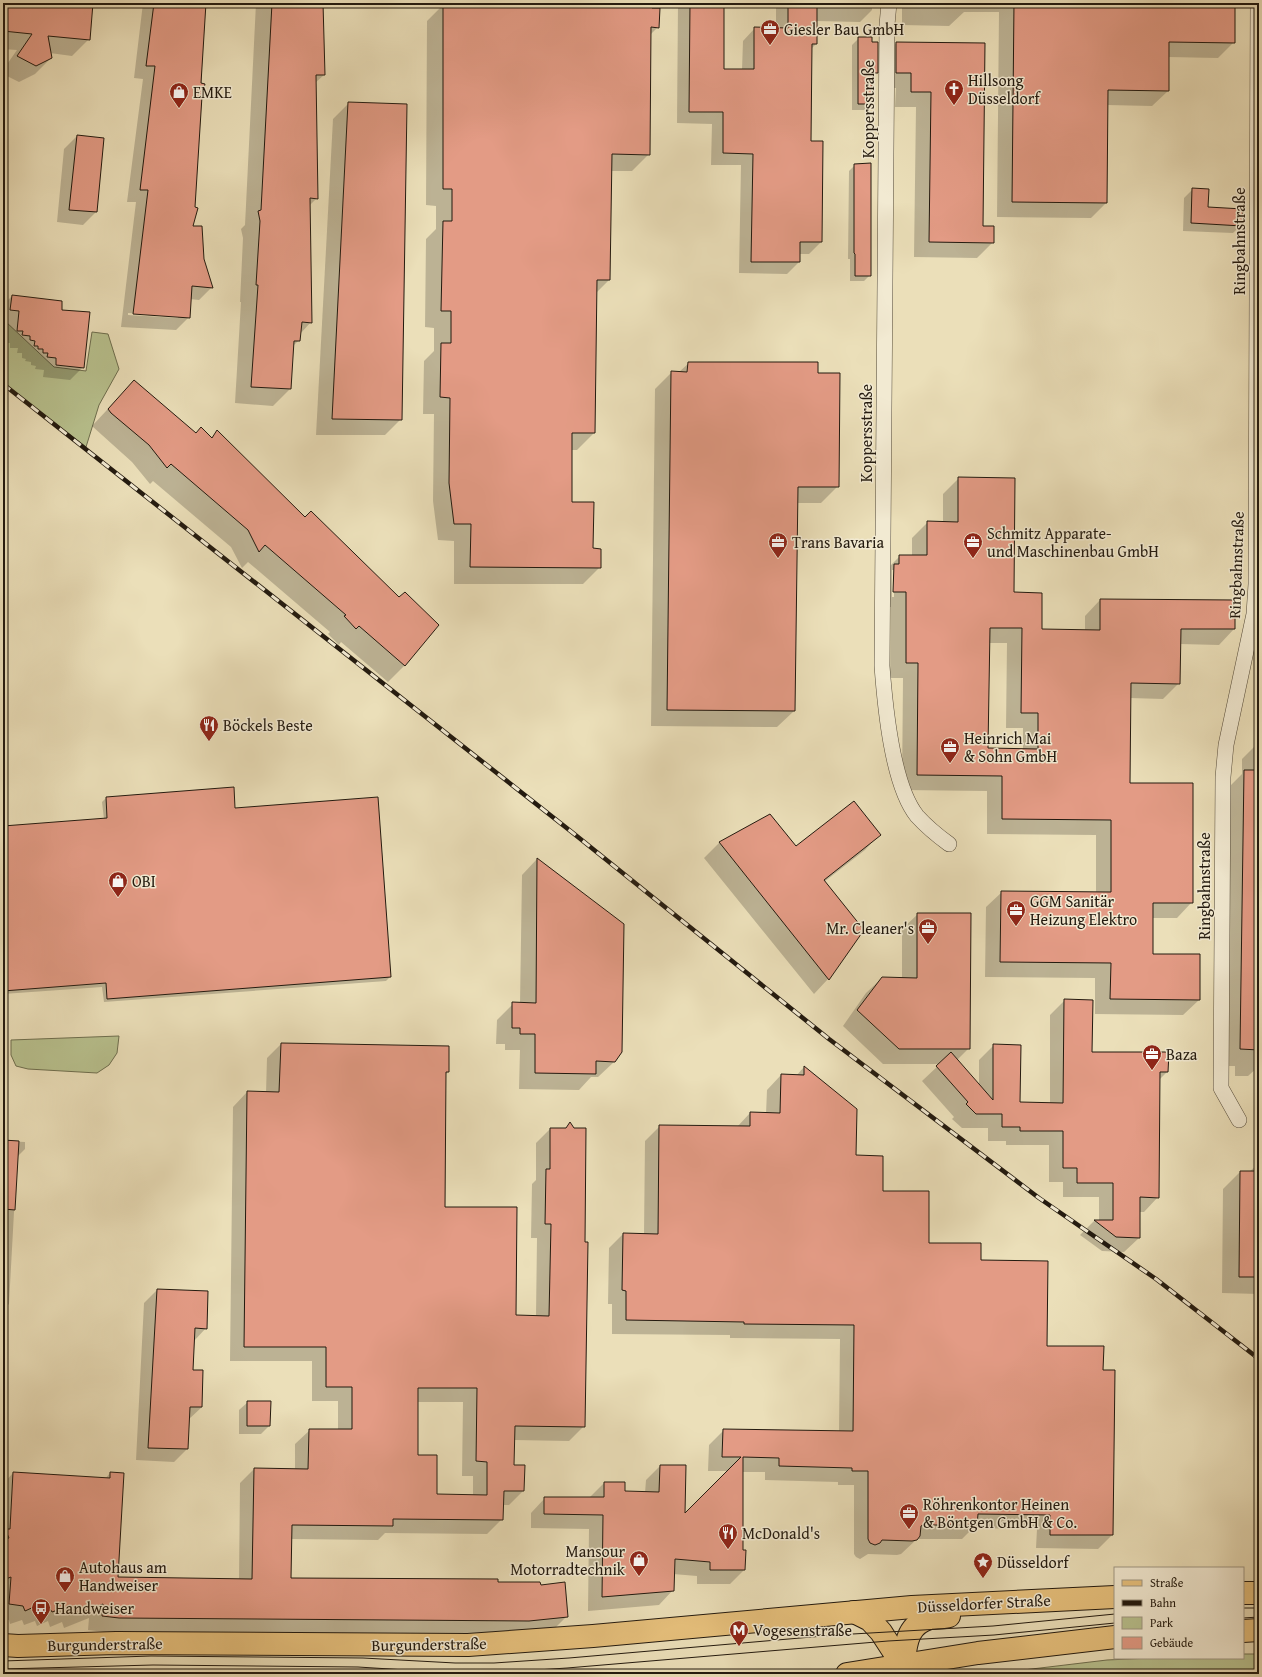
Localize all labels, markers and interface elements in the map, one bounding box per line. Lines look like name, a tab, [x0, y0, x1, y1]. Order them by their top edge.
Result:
place label: Giesler Bau GmbH	[784, 17, 904, 41]
office icon: Giesler Bau GmbH	[759, 18, 781, 46]
street label: Koppersstraße	[856, 60, 880, 158]
place label: Hillsong Düsseldorf	[968, 68, 1041, 110]
church icon: Hillsong Düsseldorf	[943, 78, 965, 106]
place label: EMKE	[193, 80, 232, 104]
shop icon: EMKE	[168, 81, 190, 109]
street label: Ringbahnstraße	[1227, 187, 1251, 295]
street label: Koppersstraße	[854, 384, 878, 482]
street label: Ringbahnstraße	[1222, 511, 1250, 619]
place label: Schmitz Apparate- und Maschinenbau GmbH	[987, 521, 1159, 563]
place label: Trans Bavaria	[792, 530, 885, 554]
office icon: Trans Bavaria	[767, 531, 789, 559]
office icon: Schmitz Apparate- und Maschinenbau GmbH	[962, 531, 984, 559]
place label: Böckels Beste	[223, 713, 313, 737]
restaurant icon: Böckels Beste	[198, 714, 220, 742]
place label: Heinrich Mai & Sohn GmbH	[964, 726, 1058, 768]
office icon: Heinrich Mai & Sohn GmbH	[939, 736, 961, 764]
street label: Ringbahnstraße	[1192, 832, 1216, 940]
place label: OBI	[132, 869, 156, 893]
shop icon: OBI	[107, 870, 129, 898]
place label: GGM Sanitär Heizung Elektro	[1030, 889, 1137, 931]
office icon: GGM Sanitär Heizung Elektro	[1005, 899, 1027, 927]
place label: Mr. Cleaner's	[826, 916, 914, 940]
office icon: Mr. Cleaner's	[917, 917, 939, 945]
place label: Baza	[1166, 1042, 1198, 1066]
office icon: Baza	[1141, 1043, 1163, 1071]
place label: Röhrenkontor Heinen & Böntgen GmbH & Co.	[923, 1492, 1077, 1534]
office icon: Röhrenkontor Heinen & Böntgen GmbH & Co.	[898, 1502, 920, 1530]
place label: McDonald's	[742, 1521, 820, 1545]
restaurant icon: McDonald's	[717, 1522, 739, 1550]
place label: Mansour Motorradtechnik	[510, 1539, 626, 1581]
shop icon: Mansour Motorradtechnik	[628, 1549, 650, 1577]
place label: Düsseldorf	[997, 1550, 1070, 1574]
place icon: Düsseldorf	[972, 1551, 994, 1579]
place label: Autohaus am Handweiser	[79, 1555, 167, 1597]
shop icon: Autohaus am Handweiser	[54, 1565, 76, 1593]
legend	[1114, 1567, 1244, 1659]
text: Straße	[1150, 1574, 1184, 1591]
street label: Düsseldorfer Straße	[917, 1588, 1051, 1618]
text: Bahn	[1150, 1594, 1176, 1611]
place label: Handweiser	[55, 1596, 135, 1620]
bus stop icon: Handweiser	[30, 1597, 52, 1625]
text: Park	[1150, 1614, 1174, 1631]
place label: Vogesenstraße	[753, 1618, 852, 1642]
metro station icon: Vogesenstraße	[728, 1619, 750, 1647]
street label: Burgunderstraße	[47, 1631, 163, 1657]
street label: Burgunderstraße	[371, 1631, 487, 1657]
text: Gebäude	[1150, 1634, 1193, 1651]

